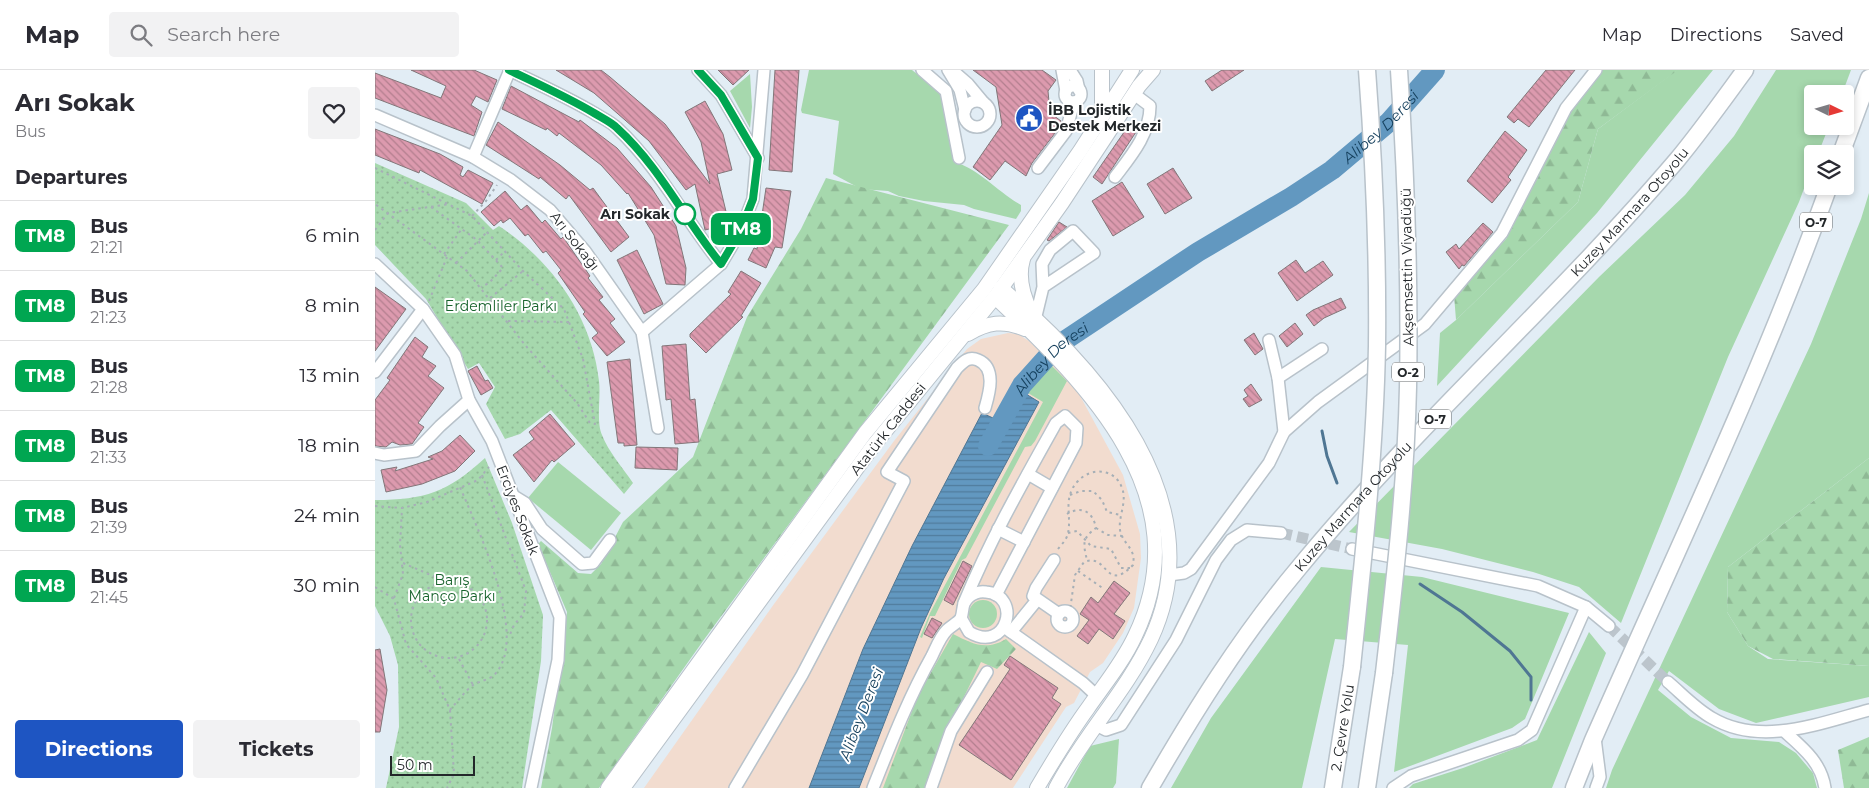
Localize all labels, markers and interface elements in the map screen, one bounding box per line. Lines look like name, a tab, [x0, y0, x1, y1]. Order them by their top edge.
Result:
search box	[109, 12, 459, 57]
text: Map	[25, 20, 79, 49]
icon: search	[127, 21, 155, 49]
text: Search here	[167, 23, 280, 46]
text: Map	[1602, 24, 1642, 46]
text: Directions	[1670, 24, 1762, 46]
text: Saved	[1790, 24, 1844, 46]
water label: Alibey Deresi	[1338, 85, 1423, 167]
north arrow	[1804, 85, 1854, 135]
map controls	[1804, 85, 1854, 195]
button: heart	[308, 87, 360, 139]
text: Arı Sokak	[15, 88, 135, 117]
place label: İBB Lojistik Destek Merkezi	[1048, 101, 1161, 135]
public building icon: İBB Lojistik Destek Merkezi	[1014, 103, 1044, 133]
text: Bus	[15, 122, 46, 141]
street label: Kuzey Marmara Otoyolu	[1567, 144, 1693, 281]
button: layers	[1804, 145, 1854, 195]
text: Departures	[15, 166, 127, 189]
street label: Akşemsettin Viyadüğü	[1397, 188, 1417, 346]
marker: Arı Sokak	[674, 203, 696, 225]
place label: Arı Sokak	[599, 205, 671, 223]
street label: Arı Sokağı	[546, 208, 604, 274]
road number: O-7	[1800, 212, 1832, 232]
line badge: TM8	[712, 213, 770, 245]
text: Bus	[90, 215, 128, 238]
text: TM8	[721, 218, 761, 240]
text: 6 min	[305, 224, 360, 247]
text: TM8	[25, 225, 65, 247]
text: 21:21	[90, 238, 123, 257]
text: Bus	[90, 285, 128, 308]
text: 8 min	[305, 294, 360, 317]
text: TM8	[25, 295, 65, 317]
park label: Erdemliler Parkı	[445, 297, 557, 315]
text: 21:23	[90, 308, 127, 327]
water label: Alibey Deresi	[1008, 318, 1093, 399]
text: Bus	[90, 355, 128, 378]
road number: O-2	[1392, 362, 1424, 382]
text: 13 min	[299, 364, 360, 387]
text: TM8	[25, 365, 65, 387]
text: 21:28	[90, 378, 128, 397]
street label: Atatürk Caddesi	[846, 379, 930, 479]
road number: O-7	[1419, 409, 1451, 428]
text: Bus	[90, 425, 128, 448]
text: 18 min	[298, 434, 360, 457]
text: TM8	[25, 435, 65, 457]
street label: Kuzey Marmara Otoyolu	[1290, 438, 1416, 575]
text: 21:33	[90, 448, 126, 467]
street label: Erciyes Sokak	[493, 462, 544, 558]
text: Bus	[90, 495, 128, 518]
text: 24 min	[294, 504, 360, 527]
text: TM8	[25, 505, 65, 527]
text: 21:39	[90, 518, 127, 537]
text: Bus	[90, 565, 128, 588]
park label: Barış Manço Parkı	[409, 571, 495, 605]
text: 30 min	[294, 574, 360, 597]
text: TM8	[25, 575, 65, 597]
text: 21:45	[90, 588, 128, 607]
water label: Alibey Deresi	[834, 664, 888, 764]
street label: 2. Çevre Yolu	[1327, 683, 1358, 773]
button: Directions	[15, 720, 183, 778]
button: Tickets	[193, 720, 360, 778]
scale bar	[390, 753, 475, 776]
text: 50 m	[397, 756, 433, 774]

